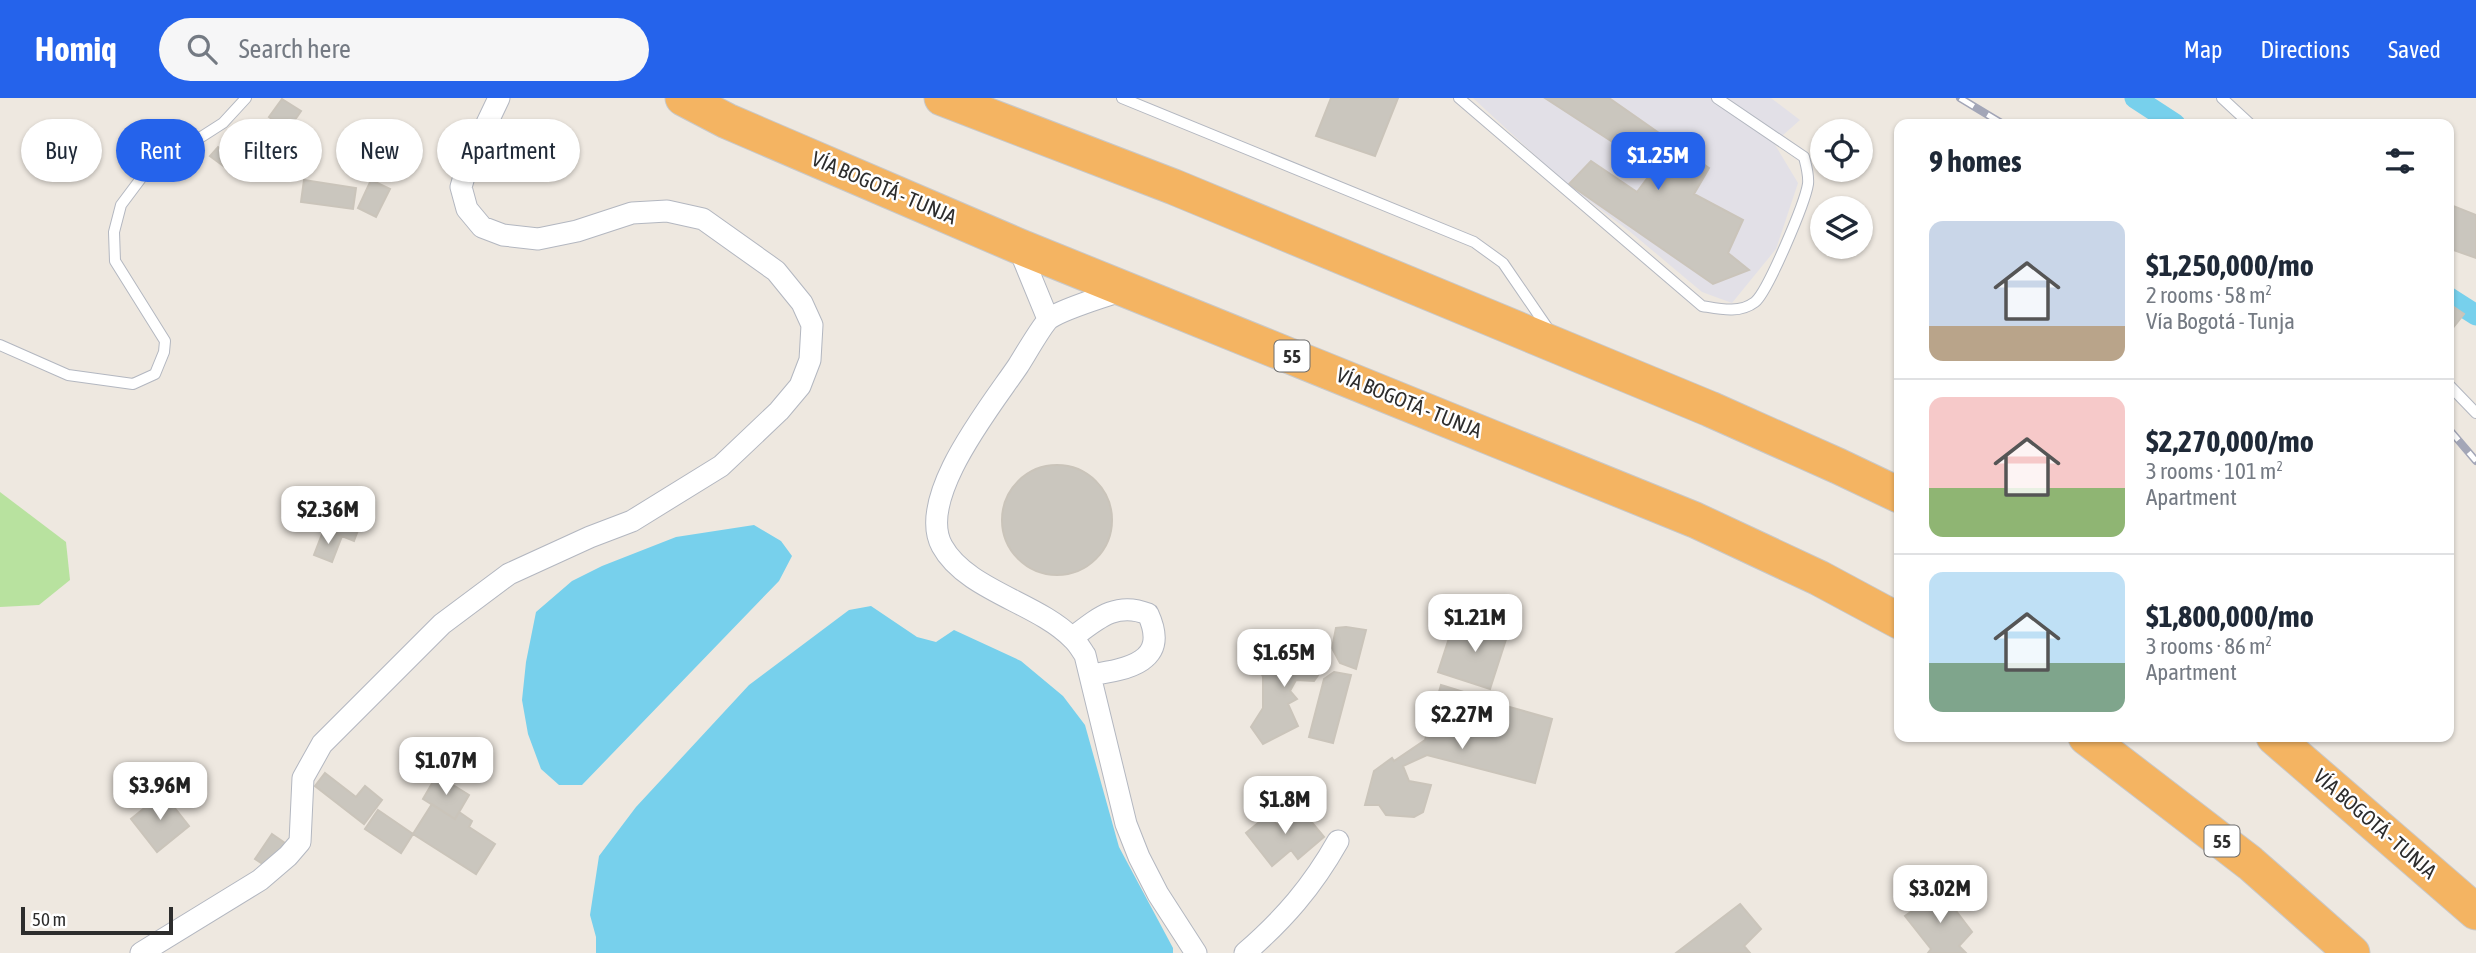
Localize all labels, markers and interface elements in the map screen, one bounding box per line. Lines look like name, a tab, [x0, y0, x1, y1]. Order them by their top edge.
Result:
search box	[159, 18, 649, 81]
text: Homiq	[35, 30, 117, 68]
icon: search	[183, 30, 221, 68]
text: Search here	[239, 34, 351, 64]
text: Map	[2184, 36, 2222, 63]
text: Directions	[2260, 36, 2350, 63]
text: Saved	[2388, 36, 2441, 63]
chip: Buy	[21, 119, 102, 182]
chip: Rent	[116, 119, 205, 182]
chip: Filters	[219, 119, 322, 182]
chip: New	[336, 119, 423, 182]
chip: Apartment	[437, 119, 580, 182]
map controls	[1810, 119, 1873, 259]
button: locate	[1810, 119, 1873, 182]
pin: $1.25M	[1601, 132, 1715, 192]
text: $1.25M	[1627, 142, 1689, 168]
icon: filters	[2381, 142, 2419, 180]
text: 9 homes	[1929, 144, 2022, 178]
street label: VÍA BOGOTÁ - TUNJA	[809, 146, 961, 229]
button: layers	[1810, 196, 1873, 259]
text: $1,250,000/mo	[2146, 248, 2314, 282]
icon: home	[1985, 249, 2069, 333]
text: 2 rooms · 58 m²	[2146, 282, 2272, 308]
text: Vía Bogotá - Tunja	[2146, 308, 2295, 334]
road number: 55	[1274, 340, 1310, 372]
street label: VÍA BOGOTÁ - TUNJA	[1333, 362, 1486, 442]
text: $2,270,000/mo	[2146, 424, 2314, 458]
icon: home	[1985, 425, 2069, 509]
text: 3 rooms · 101 m²	[2146, 458, 2283, 484]
text: Apartment	[2146, 484, 2237, 510]
pin: $2.36M	[271, 486, 385, 546]
text: $2.36M	[297, 496, 359, 522]
pin: $1.21M	[1418, 594, 1532, 654]
text: $1,800,000/mo	[2146, 599, 2314, 633]
icon: home	[1985, 600, 2069, 684]
text: $1.21M	[1444, 604, 1506, 630]
pin: $1.65M	[1227, 630, 1341, 689]
text: 3 rooms · 86 m²	[2146, 633, 2272, 659]
text: $1.65M	[1253, 639, 1315, 665]
text: Apartment	[2146, 659, 2237, 685]
pin: $2.27M	[1405, 692, 1519, 751]
text: $2.27M	[1431, 701, 1493, 727]
pin: $1.07M	[389, 738, 503, 797]
text: $1.07M	[415, 747, 477, 773]
pin: $3.96M	[103, 762, 217, 822]
street label: VÍA BOGOTÁ - TUNJA	[2309, 763, 2442, 884]
text: $3.96M	[129, 772, 191, 798]
pin: $1.8M	[1236, 776, 1334, 836]
text: $1.8M	[1260, 786, 1310, 812]
road number: 55	[2204, 826, 2240, 856]
pin: $3.02M	[1883, 866, 1997, 925]
text: $3.02M	[1909, 875, 1971, 901]
scale bar	[21, 904, 173, 936]
text: 50 m	[32, 908, 66, 930]

